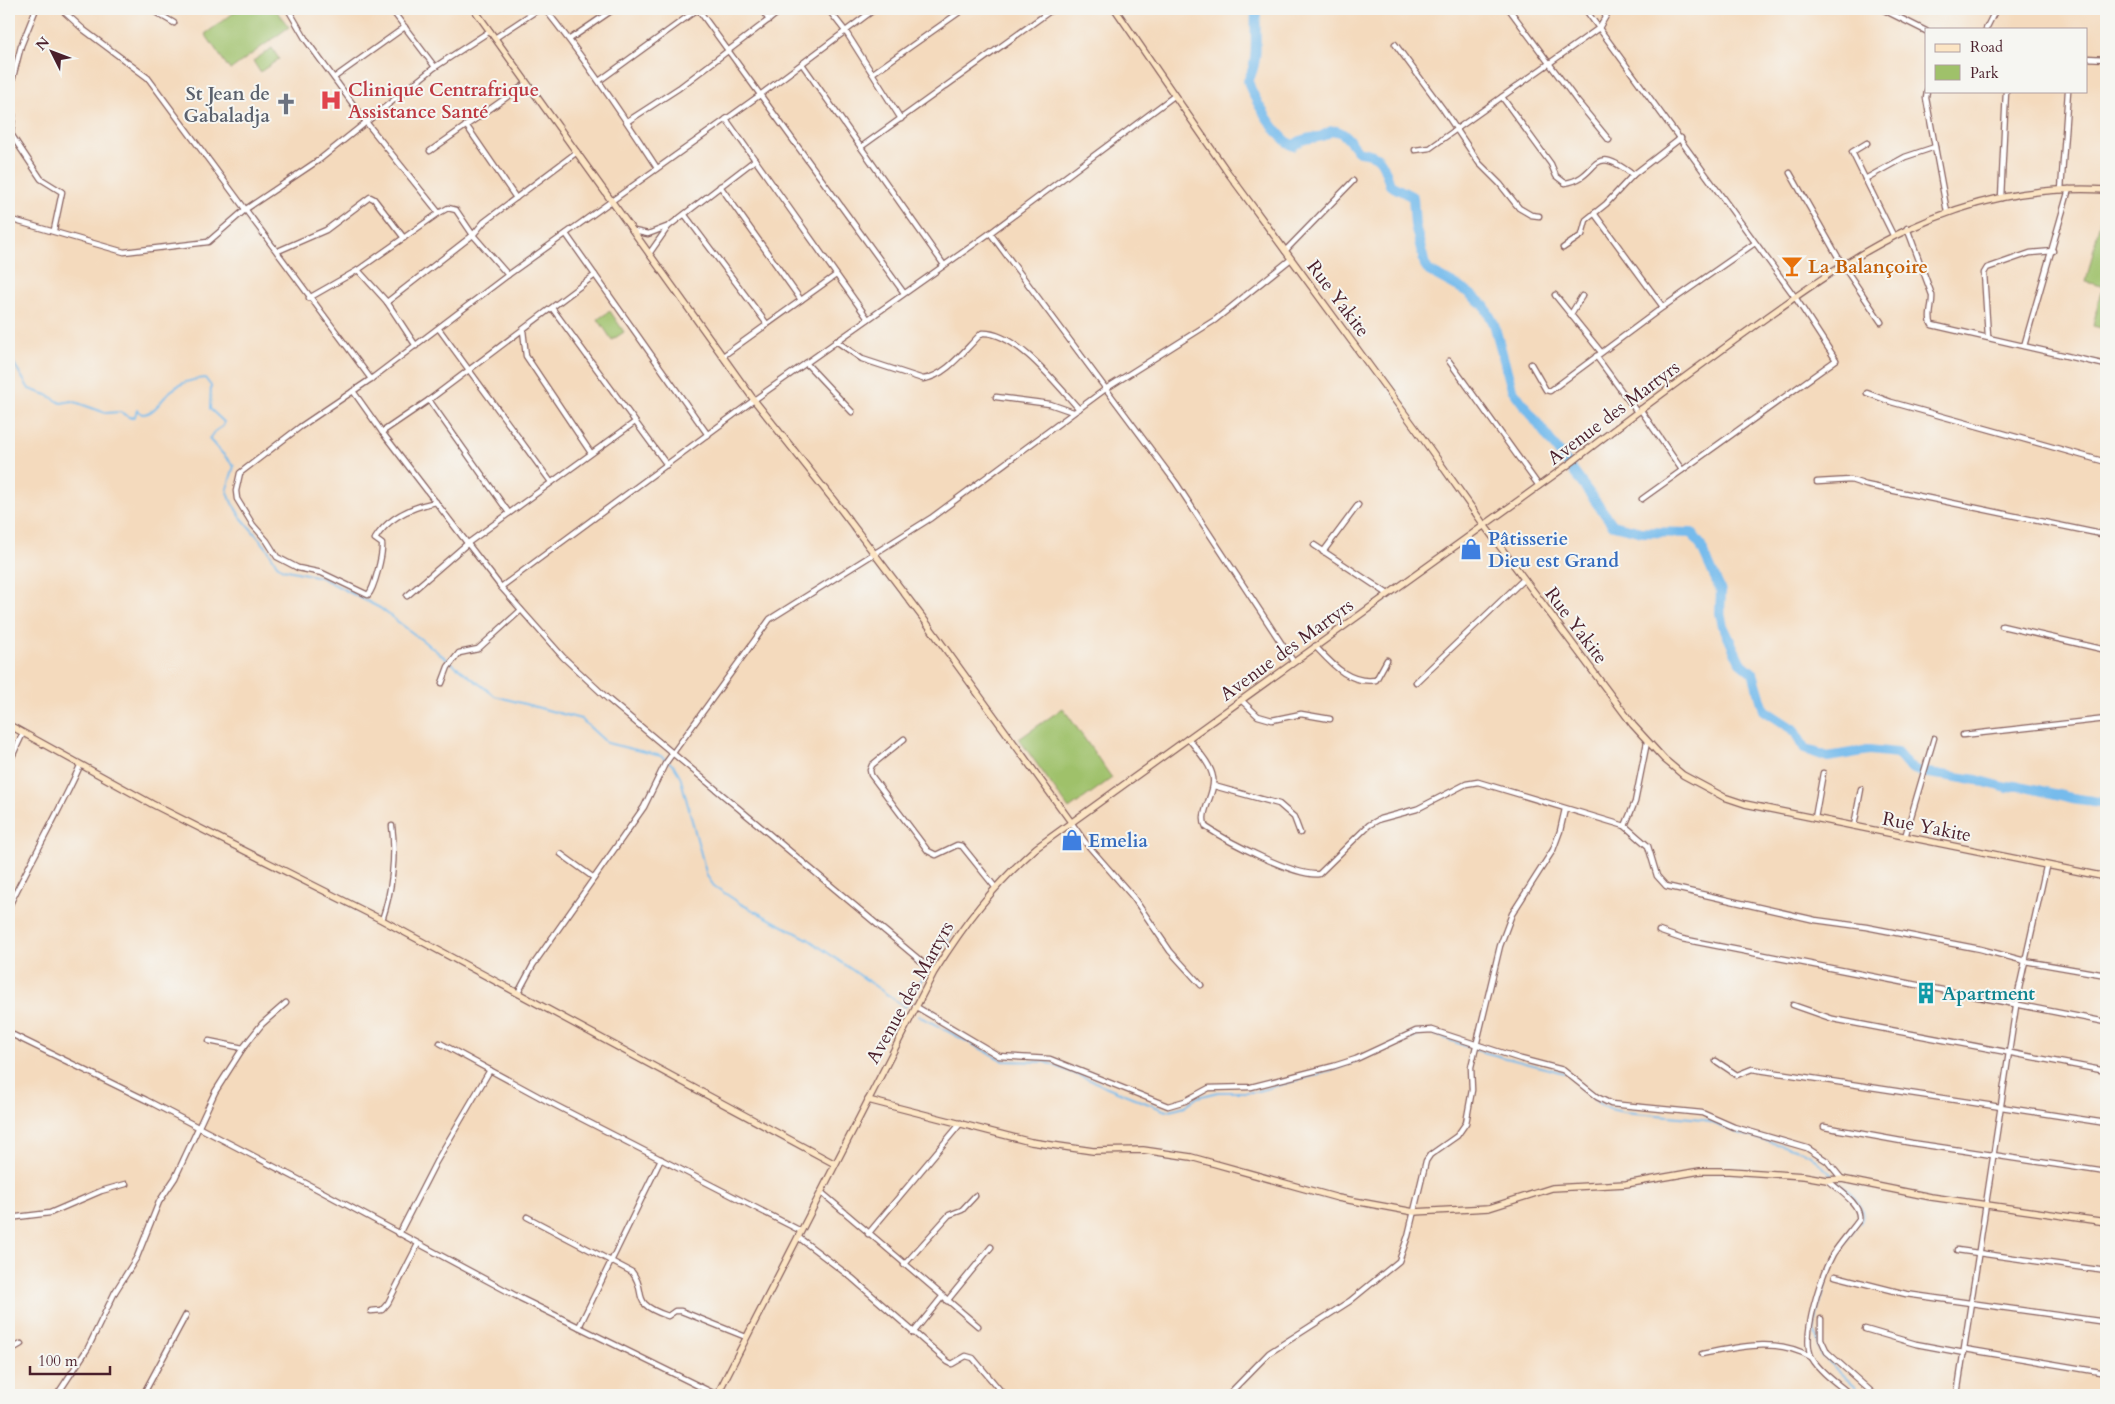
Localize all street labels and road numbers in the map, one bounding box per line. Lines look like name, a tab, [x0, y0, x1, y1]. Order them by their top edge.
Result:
street label: Rue Yakite	[1301, 255, 1376, 342]
street label: Avenue des Martyrs	[1542, 354, 1685, 471]
street label: Rue Yakite	[1539, 582, 1614, 669]
street label: Avenue des Martyrs	[1215, 592, 1359, 707]
street label: Rue Yakite	[1880, 806, 1973, 848]
street label: Avenue des Martyrs	[860, 917, 960, 1068]

